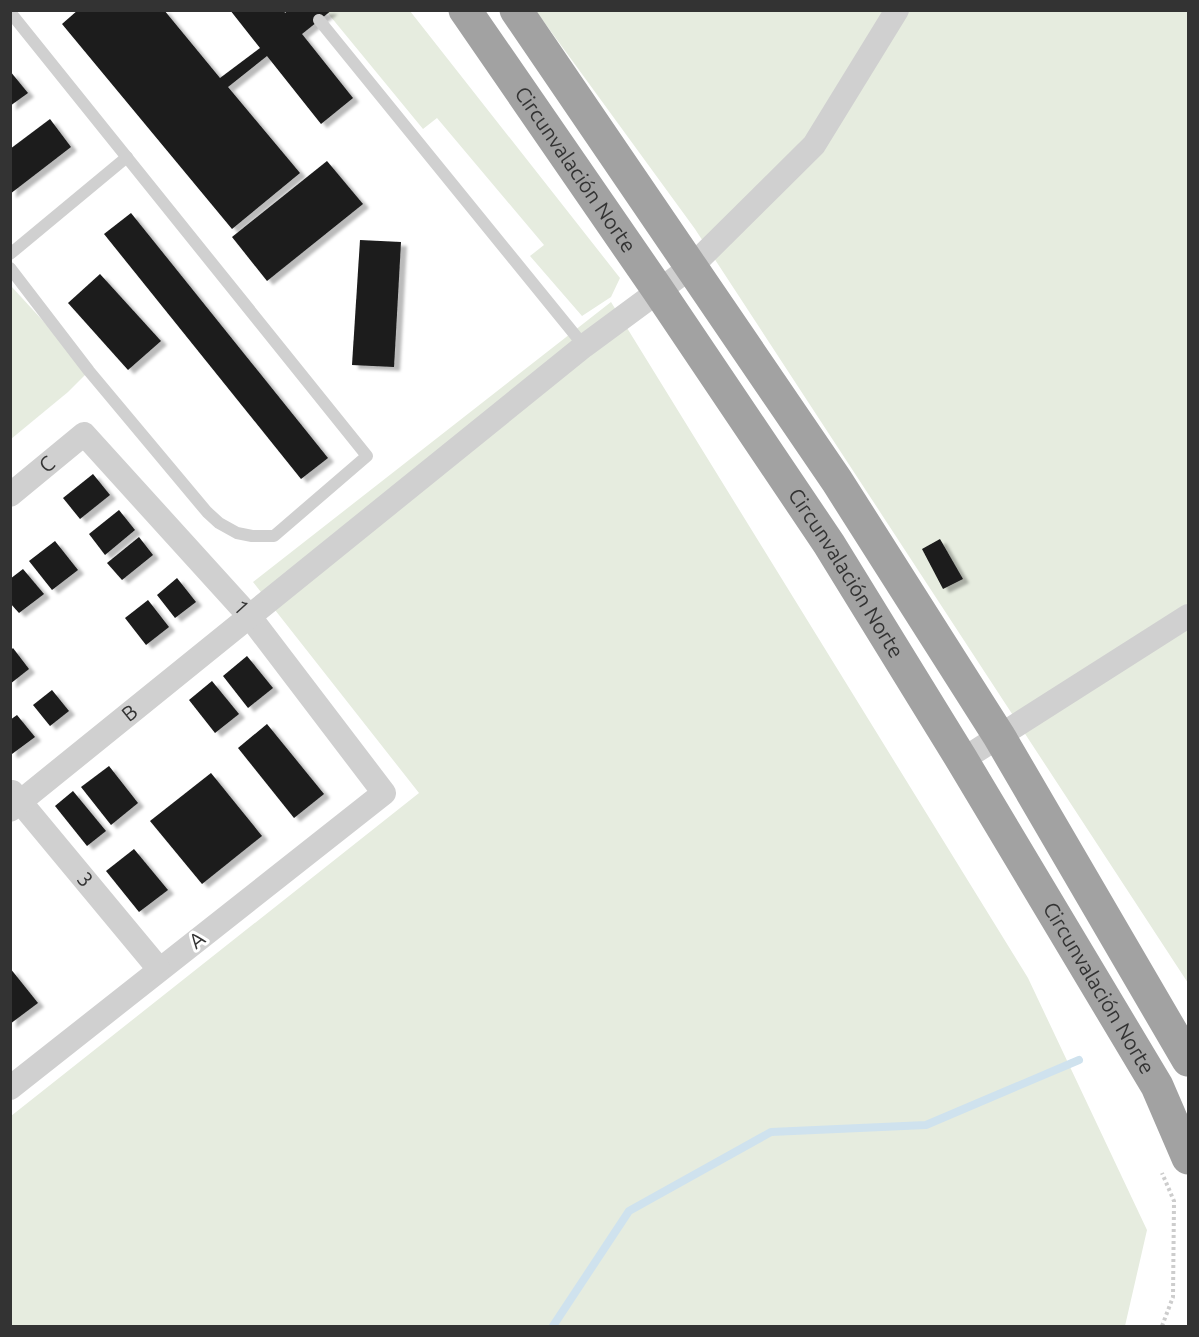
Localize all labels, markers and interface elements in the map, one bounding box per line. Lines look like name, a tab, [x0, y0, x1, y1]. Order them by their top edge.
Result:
street label: Circunvalación Norte	[510, 82, 641, 257]
street label: C	[34, 450, 59, 477]
street label: Circunvalación Norte	[784, 483, 909, 662]
street label: 1	[229, 594, 255, 619]
street label: B	[116, 699, 142, 726]
street label: 3	[73, 867, 99, 891]
street label: Circunvalación Norte	[1039, 898, 1160, 1078]
street label: A	[184, 925, 209, 953]

